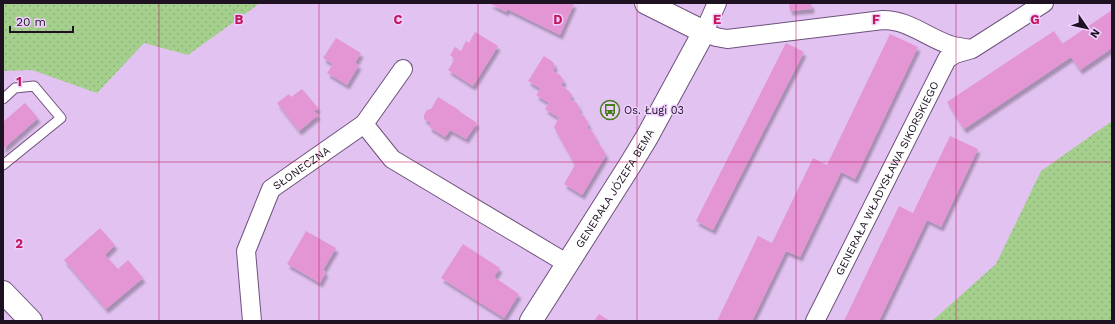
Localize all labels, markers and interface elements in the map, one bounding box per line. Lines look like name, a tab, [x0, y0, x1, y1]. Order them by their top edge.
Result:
scale bar	[10, 8, 73, 34]
north arrow	[1067, 8, 1107, 48]
text: B	[235, 12, 244, 27]
text: C	[394, 12, 403, 27]
text: D	[553, 12, 563, 27]
text: E	[713, 12, 721, 27]
text: F	[872, 12, 880, 27]
text: G	[1030, 12, 1040, 27]
text: 20 m	[16, 15, 46, 29]
text: N	[1087, 26, 1103, 40]
text: 1	[16, 74, 22, 89]
street label: GENERAŁA WŁADYSŁAWA SIKORSKIEGO	[833, 79, 942, 277]
bus stop icon: Os. Ługi 03	[599, 99, 621, 121]
place label: Os. Ługi 03	[624, 104, 684, 117]
street label: GENERAŁA JÓZEFA BEMA	[573, 127, 657, 250]
street label: SŁONECZNA	[270, 144, 333, 193]
text: 2	[15, 236, 23, 251]

